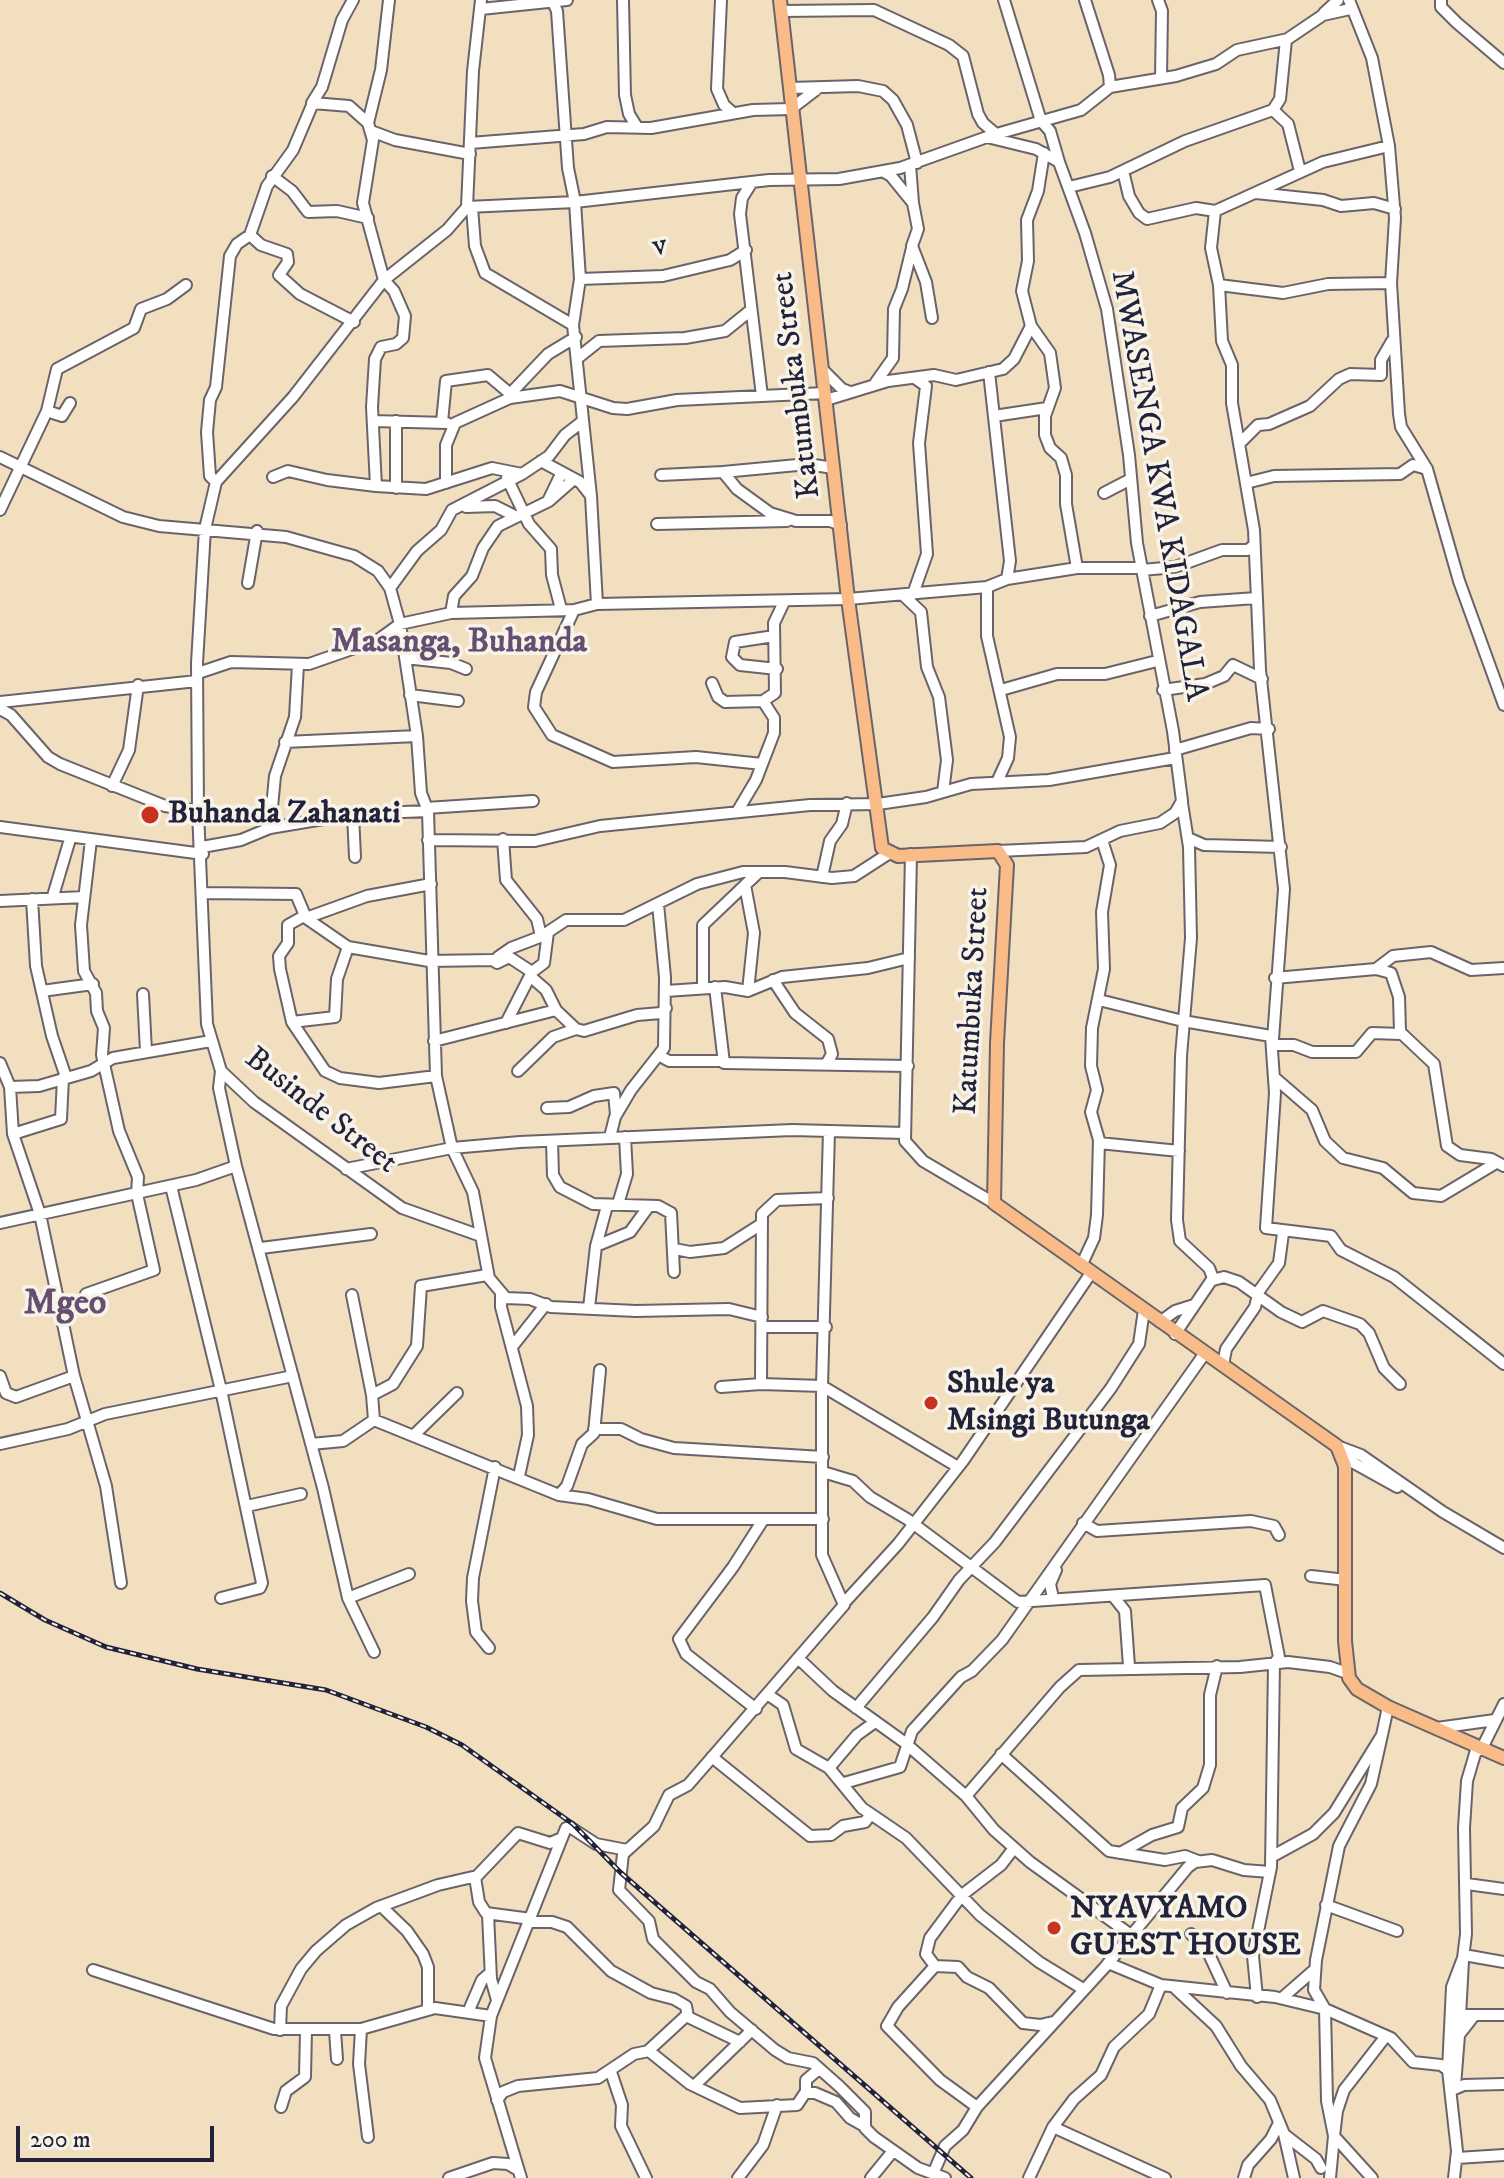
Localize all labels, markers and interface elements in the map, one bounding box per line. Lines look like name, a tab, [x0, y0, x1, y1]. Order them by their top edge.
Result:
street label: v	[650, 228, 670, 268]
street label: MWASENGA KWA KIDAGALA	[1100, 268, 1214, 704]
street label: Katumbuka Street	[765, 269, 831, 501]
district label: Masanga, Buhanda	[331, 624, 587, 664]
place label: Buhanda Zahanati	[168, 796, 400, 834]
marker: Buhanda Zahanati	[139, 804, 161, 826]
street label: Katumbuka Street	[949, 886, 999, 1116]
street label: Businde Street	[236, 1041, 404, 1183]
district label: Mgeo	[24, 1284, 106, 1328]
place label: Shule ya Msingi Butunga	[947, 1366, 1150, 1441]
marker: Shule ya Msingi Butunga	[922, 1394, 940, 1412]
place label: NYAVYAMO GUEST HOUSE	[1070, 1891, 1301, 1966]
marker: NYAVYAMO GUEST HOUSE	[1045, 1919, 1063, 1937]
scale bar	[20, 2110, 218, 2160]
text: 200 m	[30, 2125, 91, 2155]

